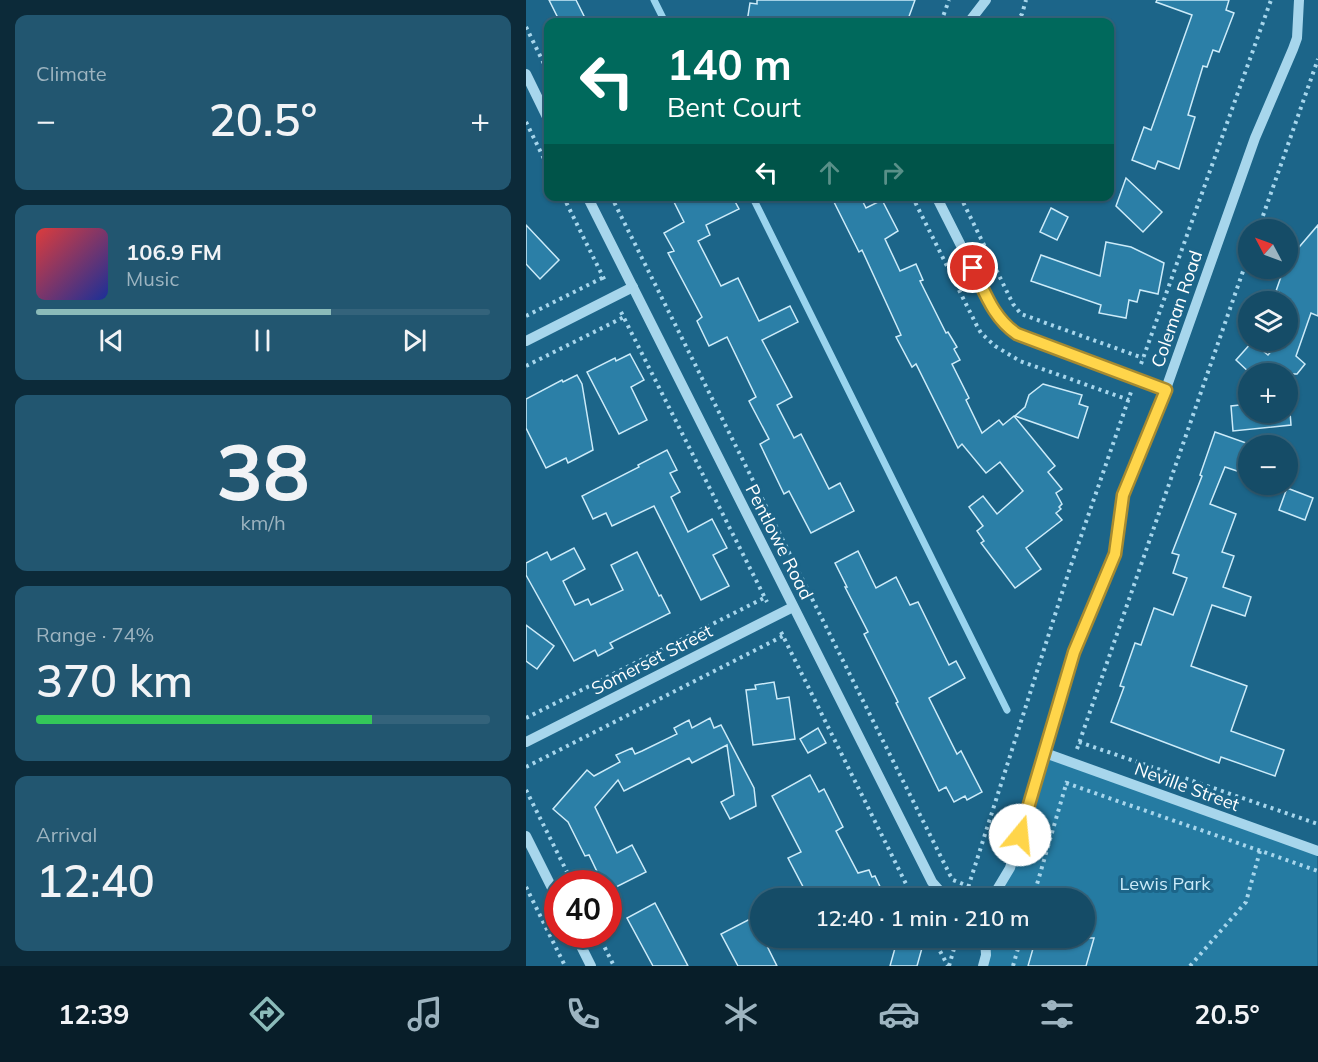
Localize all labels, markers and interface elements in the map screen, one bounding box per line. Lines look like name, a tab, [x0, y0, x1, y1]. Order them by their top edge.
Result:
text: 140 m	[667, 38, 792, 91]
icon: left	[568, 42, 646, 120]
text: Climate	[36, 61, 107, 86]
text: Bent Court	[667, 90, 801, 124]
text: 20.5°	[209, 91, 317, 147]
text: −	[36, 99, 56, 140]
text: +	[470, 99, 490, 140]
icon: left	[750, 156, 783, 189]
icon: ahead	[813, 156, 846, 189]
icon: right	[876, 156, 909, 189]
north arrow	[1238, 219, 1298, 279]
map controls	[1238, 219, 1298, 495]
text: 106.9 FM	[126, 238, 222, 266]
pin	[947, 242, 998, 293]
street label: Coleman Road	[1146, 247, 1207, 370]
icon: arrive	[956, 251, 989, 284]
text: Music	[126, 266, 179, 291]
button: layers	[1238, 291, 1298, 351]
icon: previous	[95, 324, 128, 357]
icon: pause	[246, 324, 279, 357]
icon: next	[398, 324, 431, 357]
button: +	[1238, 363, 1298, 423]
text: 38	[216, 422, 310, 520]
button: −	[1238, 435, 1298, 495]
street label: Pentlowe Road	[740, 480, 818, 603]
text: km/h	[240, 510, 286, 535]
street label: Somerset Street	[587, 619, 716, 700]
text: Range · 74%	[36, 622, 154, 647]
text: 370 km	[36, 652, 193, 708]
street label: Neville Street	[1132, 757, 1243, 816]
position arrow	[988, 803, 1052, 867]
text: Arrival	[36, 822, 97, 847]
text: 12:40	[36, 852, 155, 908]
speed limit sign: 40	[544, 870, 622, 948]
park label: Lewis Park	[1120, 872, 1211, 895]
text: 12:40 · 1 min · 210 m	[815, 904, 1030, 932]
icon: directions	[246, 993, 288, 1035]
icon: music	[404, 993, 446, 1035]
icon: phone	[562, 993, 604, 1035]
icon: climate	[720, 993, 762, 1035]
icon: car	[878, 993, 920, 1035]
icon: filters	[1036, 993, 1078, 1035]
text: 12:39	[58, 997, 130, 1031]
text: 20.5°	[1194, 997, 1260, 1031]

